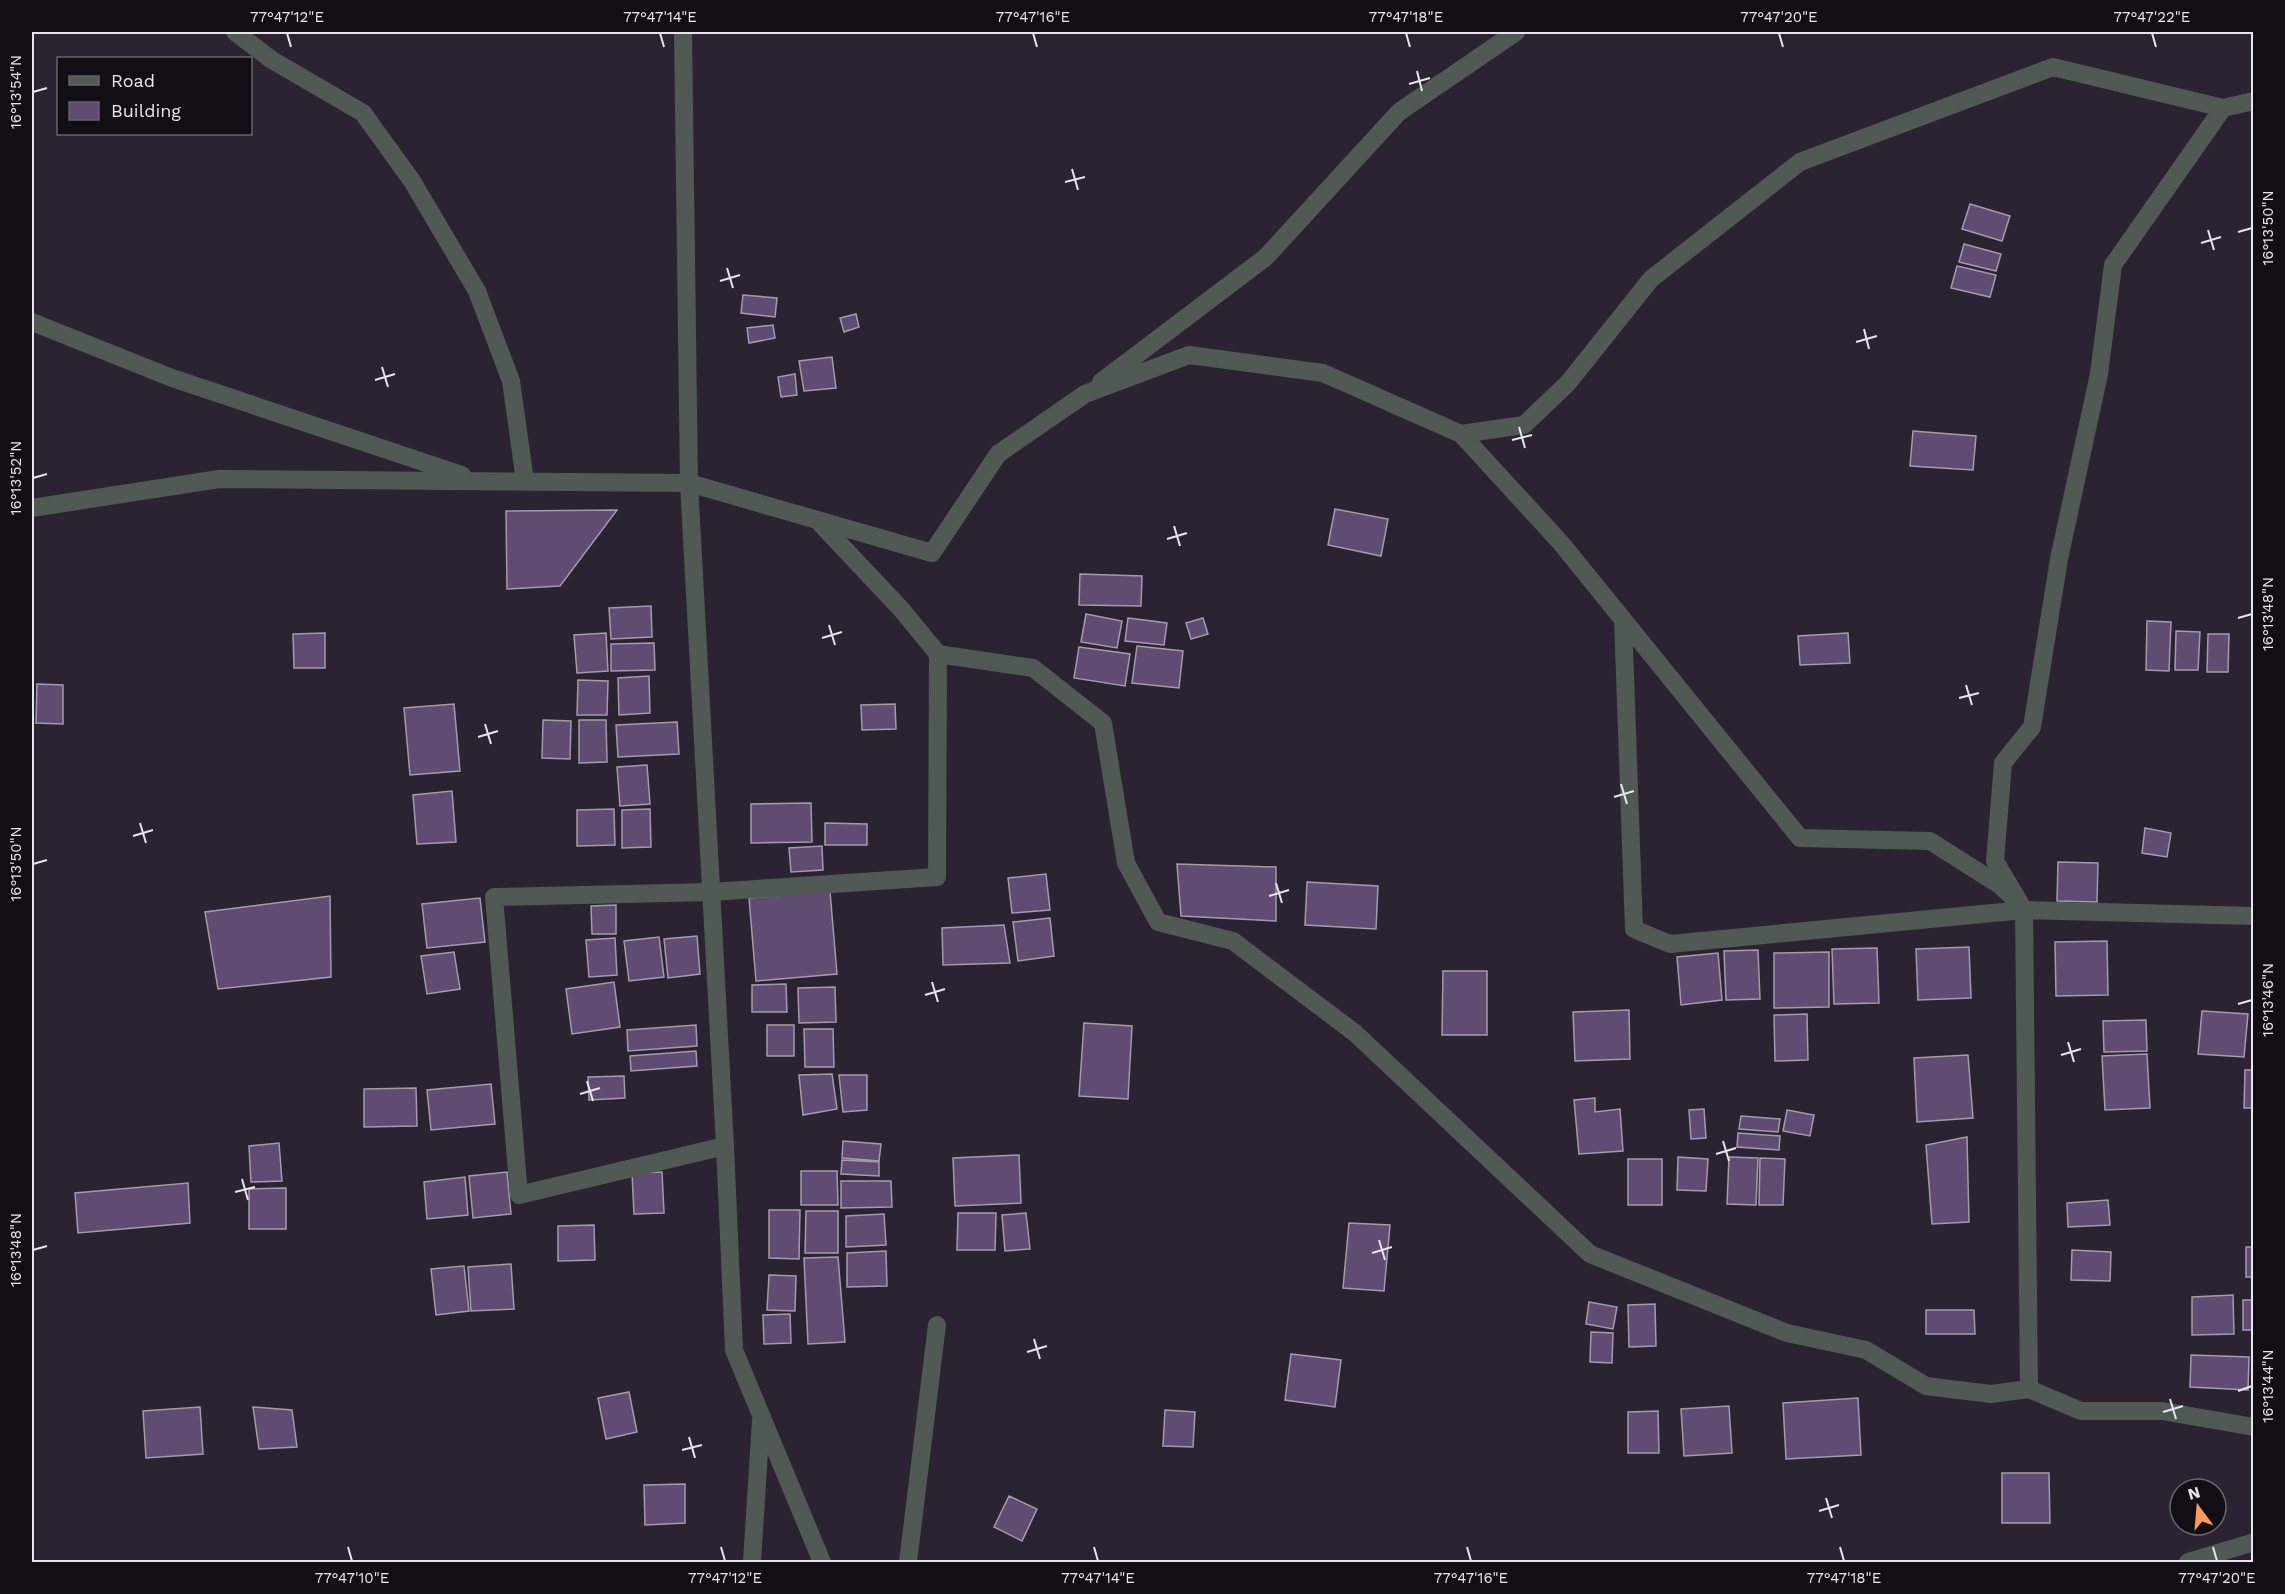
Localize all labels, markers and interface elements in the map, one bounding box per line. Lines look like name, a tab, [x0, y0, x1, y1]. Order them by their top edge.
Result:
text: 77°47'12"E	[250, 8, 324, 26]
text: 77°47'14"E	[623, 8, 697, 26]
text: 77°47'16"E	[996, 8, 1070, 26]
text: 77°47'18"E	[1369, 8, 1443, 26]
text: 77°47'20"E	[1740, 8, 1818, 26]
text: 77°47'22"E	[2114, 8, 2190, 26]
text: 16°13'54"N	[7, 55, 25, 129]
legend	[57, 57, 252, 135]
text: Road	[111, 70, 155, 91]
text: Building	[111, 100, 181, 121]
text: 16°13'50"N	[2259, 190, 2277, 266]
text: 16°13'52"N	[7, 441, 25, 515]
text: 16°13'48"N	[2259, 577, 2277, 651]
text: 16°13'50"N	[7, 826, 25, 902]
text: 16°13'46"N	[2259, 963, 2277, 1037]
text: 16°13'48"N	[7, 1213, 25, 1287]
text: 16°13'44"N	[2259, 1349, 2277, 1423]
north arrow	[2168, 1477, 2228, 1537]
text: N	[2186, 1482, 2202, 1504]
text: 77°47'10"E	[315, 1569, 389, 1587]
text: 77°47'12"E	[688, 1569, 762, 1587]
text: 77°47'14"E	[1061, 1569, 1135, 1587]
text: 77°47'16"E	[1434, 1569, 1508, 1587]
text: 77°47'18"E	[1807, 1569, 1881, 1587]
text: 77°47'20"E	[2178, 1569, 2256, 1587]

